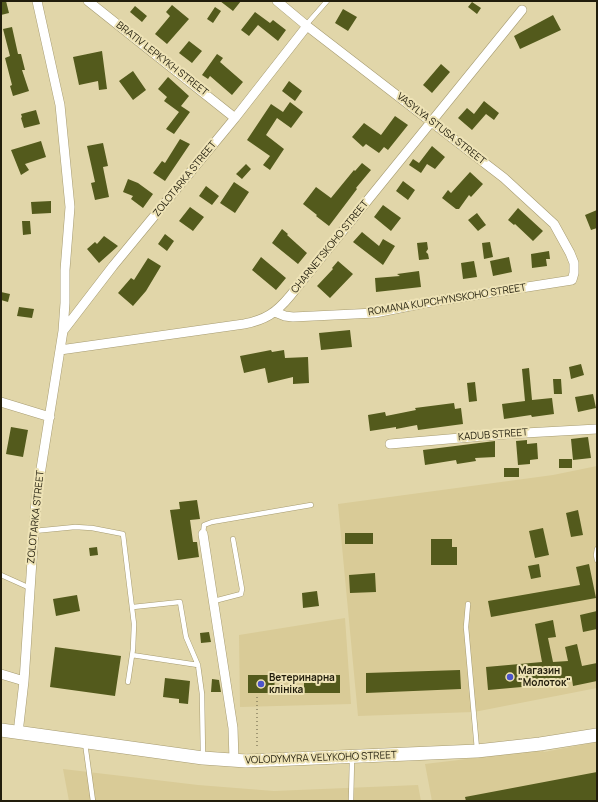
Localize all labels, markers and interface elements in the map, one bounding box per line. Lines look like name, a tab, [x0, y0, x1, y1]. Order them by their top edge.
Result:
street label: BRATIV LEPKYKH STREET	[114, 19, 210, 99]
street label: VASYLYA STUSA STREET	[394, 91, 488, 167]
street label: ZOLOTARKA STREET	[151, 139, 219, 219]
street label: CHARNETSKOHO STREET	[289, 198, 371, 296]
street label: ROMANA KUPCHYNSKOHO STREET	[367, 282, 527, 318]
street label: KADUB STREET	[458, 427, 528, 443]
street label: ZOLOTARKA STREET	[25, 470, 47, 564]
place label: Магазин "Молоток"	[518, 665, 571, 688]
place label: Ветеринарна клініка	[269, 672, 335, 696]
marker: Магазин "Молоток"	[505, 672, 515, 682]
marker: Ветеринарна клініка	[256, 679, 266, 689]
street label: VOLODYMYRA VELYKOHO STREET	[245, 749, 397, 767]

